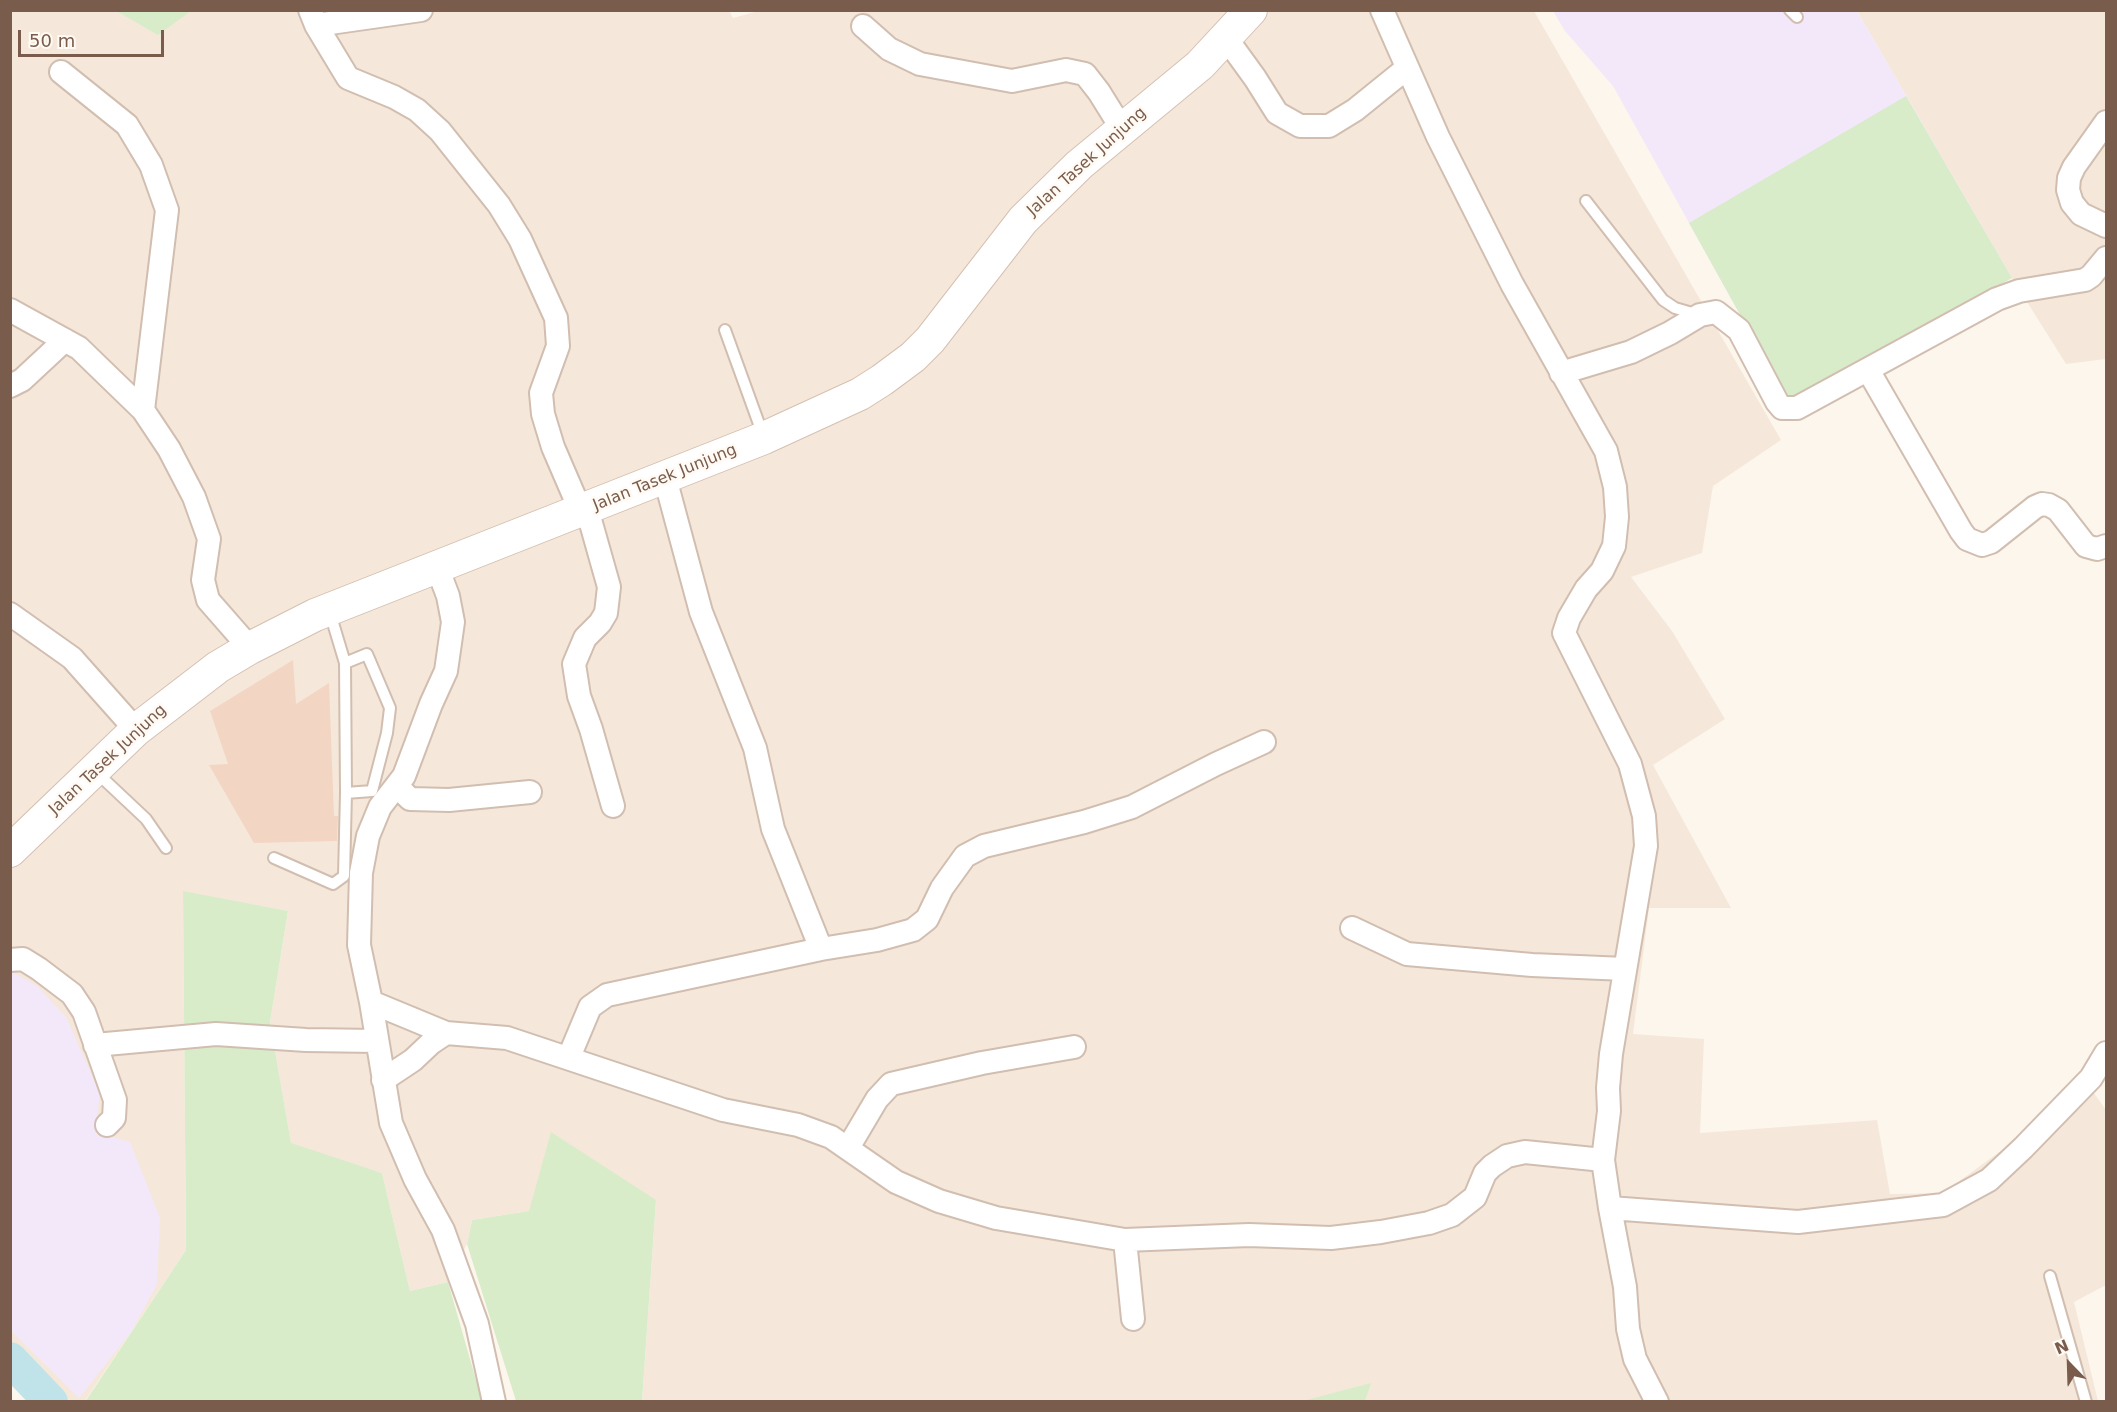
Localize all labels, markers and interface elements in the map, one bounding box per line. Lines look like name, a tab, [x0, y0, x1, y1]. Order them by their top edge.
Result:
scale bar	[21, 18, 166, 56]
text: 50 m	[29, 30, 75, 51]
street label: Jalan Tasek Junjung	[1024, 104, 1150, 220]
street label: Jalan Tasek Junjung	[590, 440, 740, 516]
street label: Jalan Tasek Junjung	[45, 701, 171, 819]
north arrow	[2039, 1334, 2099, 1394]
text: N	[2052, 1336, 2072, 1358]

